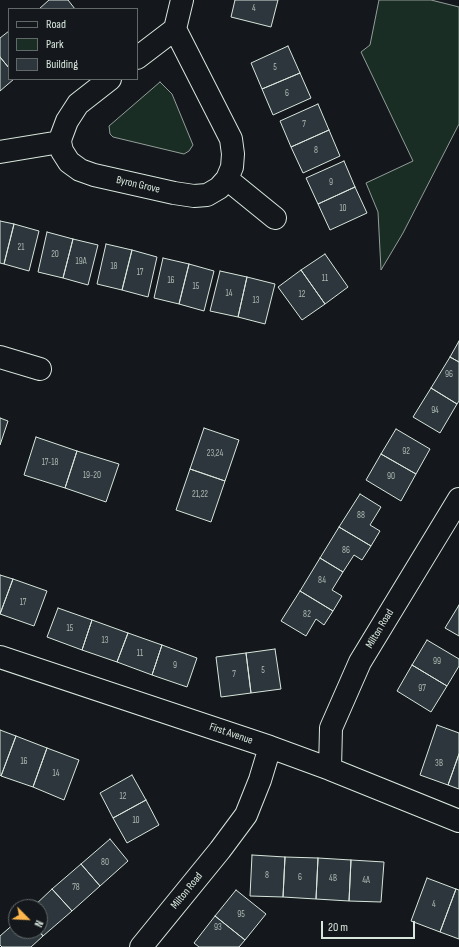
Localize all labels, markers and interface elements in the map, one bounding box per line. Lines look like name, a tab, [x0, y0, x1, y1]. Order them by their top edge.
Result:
house number: 4	[252, 4, 256, 14]
legend	[8, 8, 138, 80]
text: Road	[46, 17, 66, 32]
text: Park	[46, 37, 64, 52]
text: Building	[46, 57, 78, 72]
house number: 5	[273, 63, 277, 73]
house number: 6	[285, 89, 289, 99]
house number: 7	[302, 120, 306, 130]
house number: 8	[314, 146, 318, 156]
street label: Byron Grove	[115, 174, 161, 196]
house number: 9	[329, 178, 333, 188]
house number: 10	[339, 204, 347, 214]
house number: 21	[18, 243, 24, 253]
house number: 20	[51, 250, 59, 260]
house number: 19A	[76, 257, 86, 267]
house number: 18	[110, 262, 118, 272]
house number: 17	[137, 268, 143, 278]
house number: 11	[322, 274, 328, 284]
house number: 16	[167, 276, 175, 286]
house number: 15	[193, 282, 199, 292]
house number: 14	[226, 289, 232, 299]
house number: 12	[299, 290, 305, 300]
house number: 13	[253, 296, 259, 306]
house number: 96	[445, 370, 453, 380]
house number: 94	[431, 406, 439, 416]
house number: 92	[402, 447, 410, 457]
house number: 23,24	[207, 449, 223, 459]
house number: 17-18	[42, 458, 58, 468]
house number: 19-20	[83, 471, 101, 481]
house number: 90	[387, 472, 395, 482]
house number: 21,22	[192, 490, 208, 500]
house number: 88	[357, 511, 365, 521]
house number: 86	[342, 546, 350, 556]
house number: 84	[318, 576, 326, 586]
house number: 17	[20, 598, 26, 608]
street label: Milton Road	[363, 607, 397, 651]
house number: 82	[303, 610, 311, 620]
house number: 15	[67, 624, 73, 634]
house number: 13	[102, 636, 108, 646]
house number: 11	[137, 649, 143, 659]
house number: 99	[433, 657, 441, 667]
house number: 9	[173, 661, 177, 671]
house number: 5	[261, 666, 265, 676]
house number: 7	[232, 670, 236, 680]
house number: 97	[418, 684, 426, 694]
street label: First Avenue	[207, 720, 255, 748]
house number: 16	[20, 757, 28, 767]
house number: 3B	[435, 759, 443, 769]
house number: 14	[53, 769, 59, 779]
house number: 12	[120, 792, 126, 802]
house number: 10	[132, 816, 140, 826]
house number: 80	[101, 858, 109, 868]
street label: Milton Road	[168, 870, 206, 912]
house number: 8	[265, 871, 269, 881]
house number: 6	[298, 873, 302, 883]
house number: 4B	[329, 874, 337, 884]
house number: 4A	[362, 876, 370, 886]
house number: 78	[72, 883, 80, 893]
north arrow	[8, 899, 48, 939]
house number: 4	[432, 900, 436, 910]
house number: 95	[237, 910, 245, 920]
scale bar	[323, 913, 417, 939]
text: N	[31, 918, 46, 929]
text: 20 m	[328, 920, 348, 935]
house number: 93	[214, 923, 222, 933]

